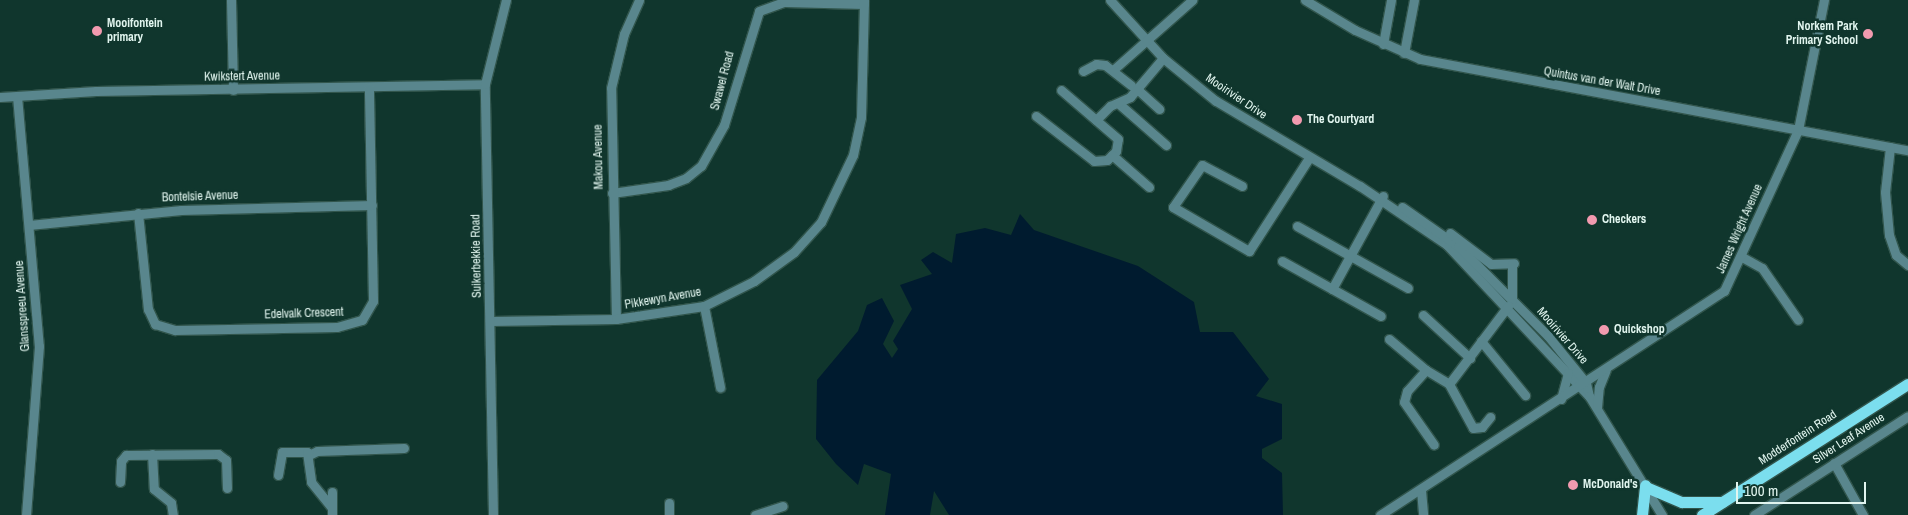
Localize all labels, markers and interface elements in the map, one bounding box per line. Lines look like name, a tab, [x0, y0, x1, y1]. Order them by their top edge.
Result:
place label: Mooifontein primary	[107, 17, 163, 45]
place label: Norkem Park Primary School	[1786, 20, 1858, 48]
marker: Mooifontein primary	[91, 25, 103, 37]
marker: Norkem Park Primary School	[1862, 28, 1874, 40]
street label: Swawel Road	[708, 50, 738, 112]
street label: Quintus van der Walt Drive	[1542, 65, 1662, 99]
street label: Kwikstert Avenue	[204, 69, 280, 85]
street label: Mooirivier Drive	[1203, 71, 1269, 123]
place label: The Courtyard	[1307, 113, 1374, 127]
marker: The Courtyard	[1291, 114, 1303, 126]
street label: Makou Avenue	[591, 124, 607, 190]
street label: James Wright Avenue	[1714, 182, 1766, 276]
street label: Bontelsie Avenue	[161, 188, 239, 206]
place label: Checkers	[1602, 213, 1646, 227]
street label: Suikerbekkie Road	[469, 214, 485, 298]
marker: Checkers	[1586, 214, 1598, 226]
street label: Glansspreeu Avenue	[13, 260, 33, 352]
street label: Pikkewyn Avenue	[623, 285, 703, 313]
street label: Edelvalk Crescent	[264, 305, 344, 323]
street label: Mooirivier Drive	[1533, 305, 1591, 367]
place label: Quickshop	[1614, 323, 1665, 337]
marker: Quickshop	[1598, 324, 1610, 336]
street label: Modderfontein Road	[1756, 408, 1840, 468]
street label: Silver Leaf Avenue	[1810, 410, 1888, 468]
scale bar	[1738, 472, 1868, 504]
place label: McDonald's	[1583, 478, 1638, 492]
marker: McDonald's	[1567, 479, 1579, 491]
text: 100 m	[1744, 480, 1778, 501]

